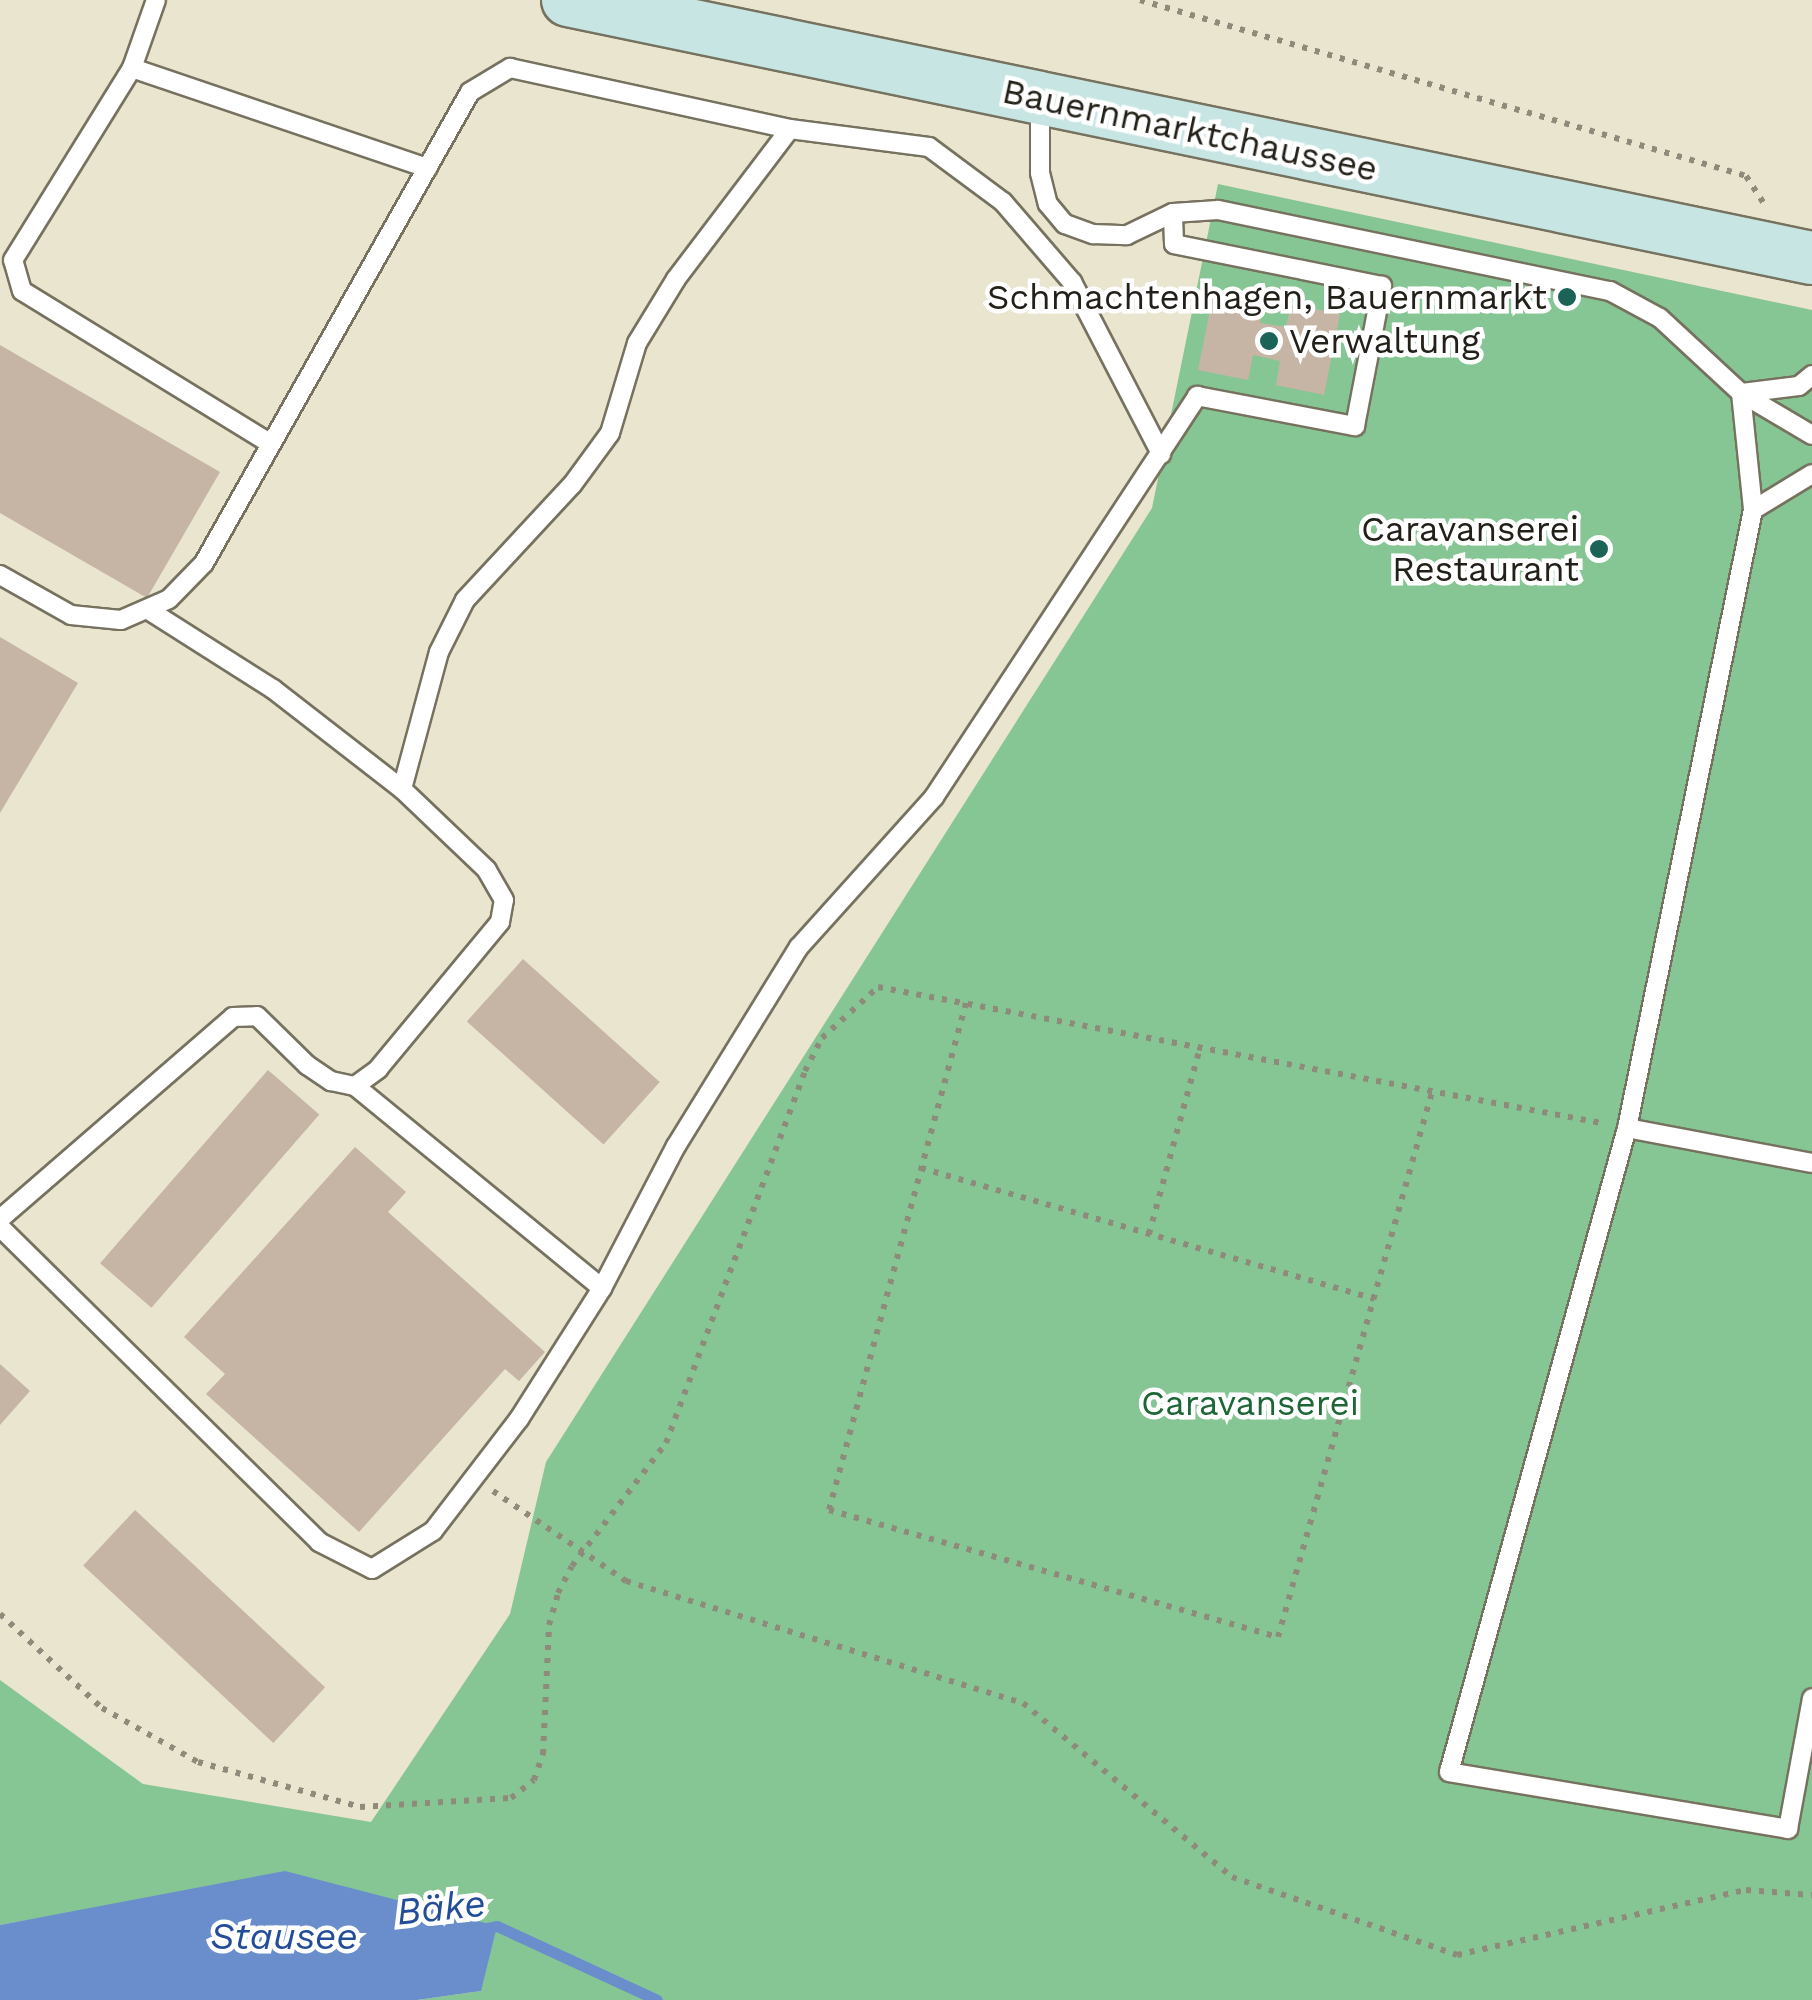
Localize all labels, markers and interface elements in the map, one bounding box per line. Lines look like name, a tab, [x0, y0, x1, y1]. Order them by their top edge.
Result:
street label: Bauernmarktchaussee	[999, 70, 1381, 190]
place label: Schmachtenhagen, Bauernmarkt	[987, 276, 1547, 318]
marker: Schmachtenhagen, Bauernmarkt	[1556, 286, 1578, 308]
place label: Verwaltung	[1289, 320, 1480, 362]
marker: Verwaltung	[1258, 330, 1280, 352]
place label: Caravanserei Restaurant	[1361, 508, 1579, 590]
marker: Caravanserei Restaurant	[1588, 538, 1610, 560]
park label: Caravanserei	[1141, 1382, 1359, 1424]
water label: Bäke	[394, 1881, 488, 1935]
water label: Stausee	[210, 1914, 358, 1960]

